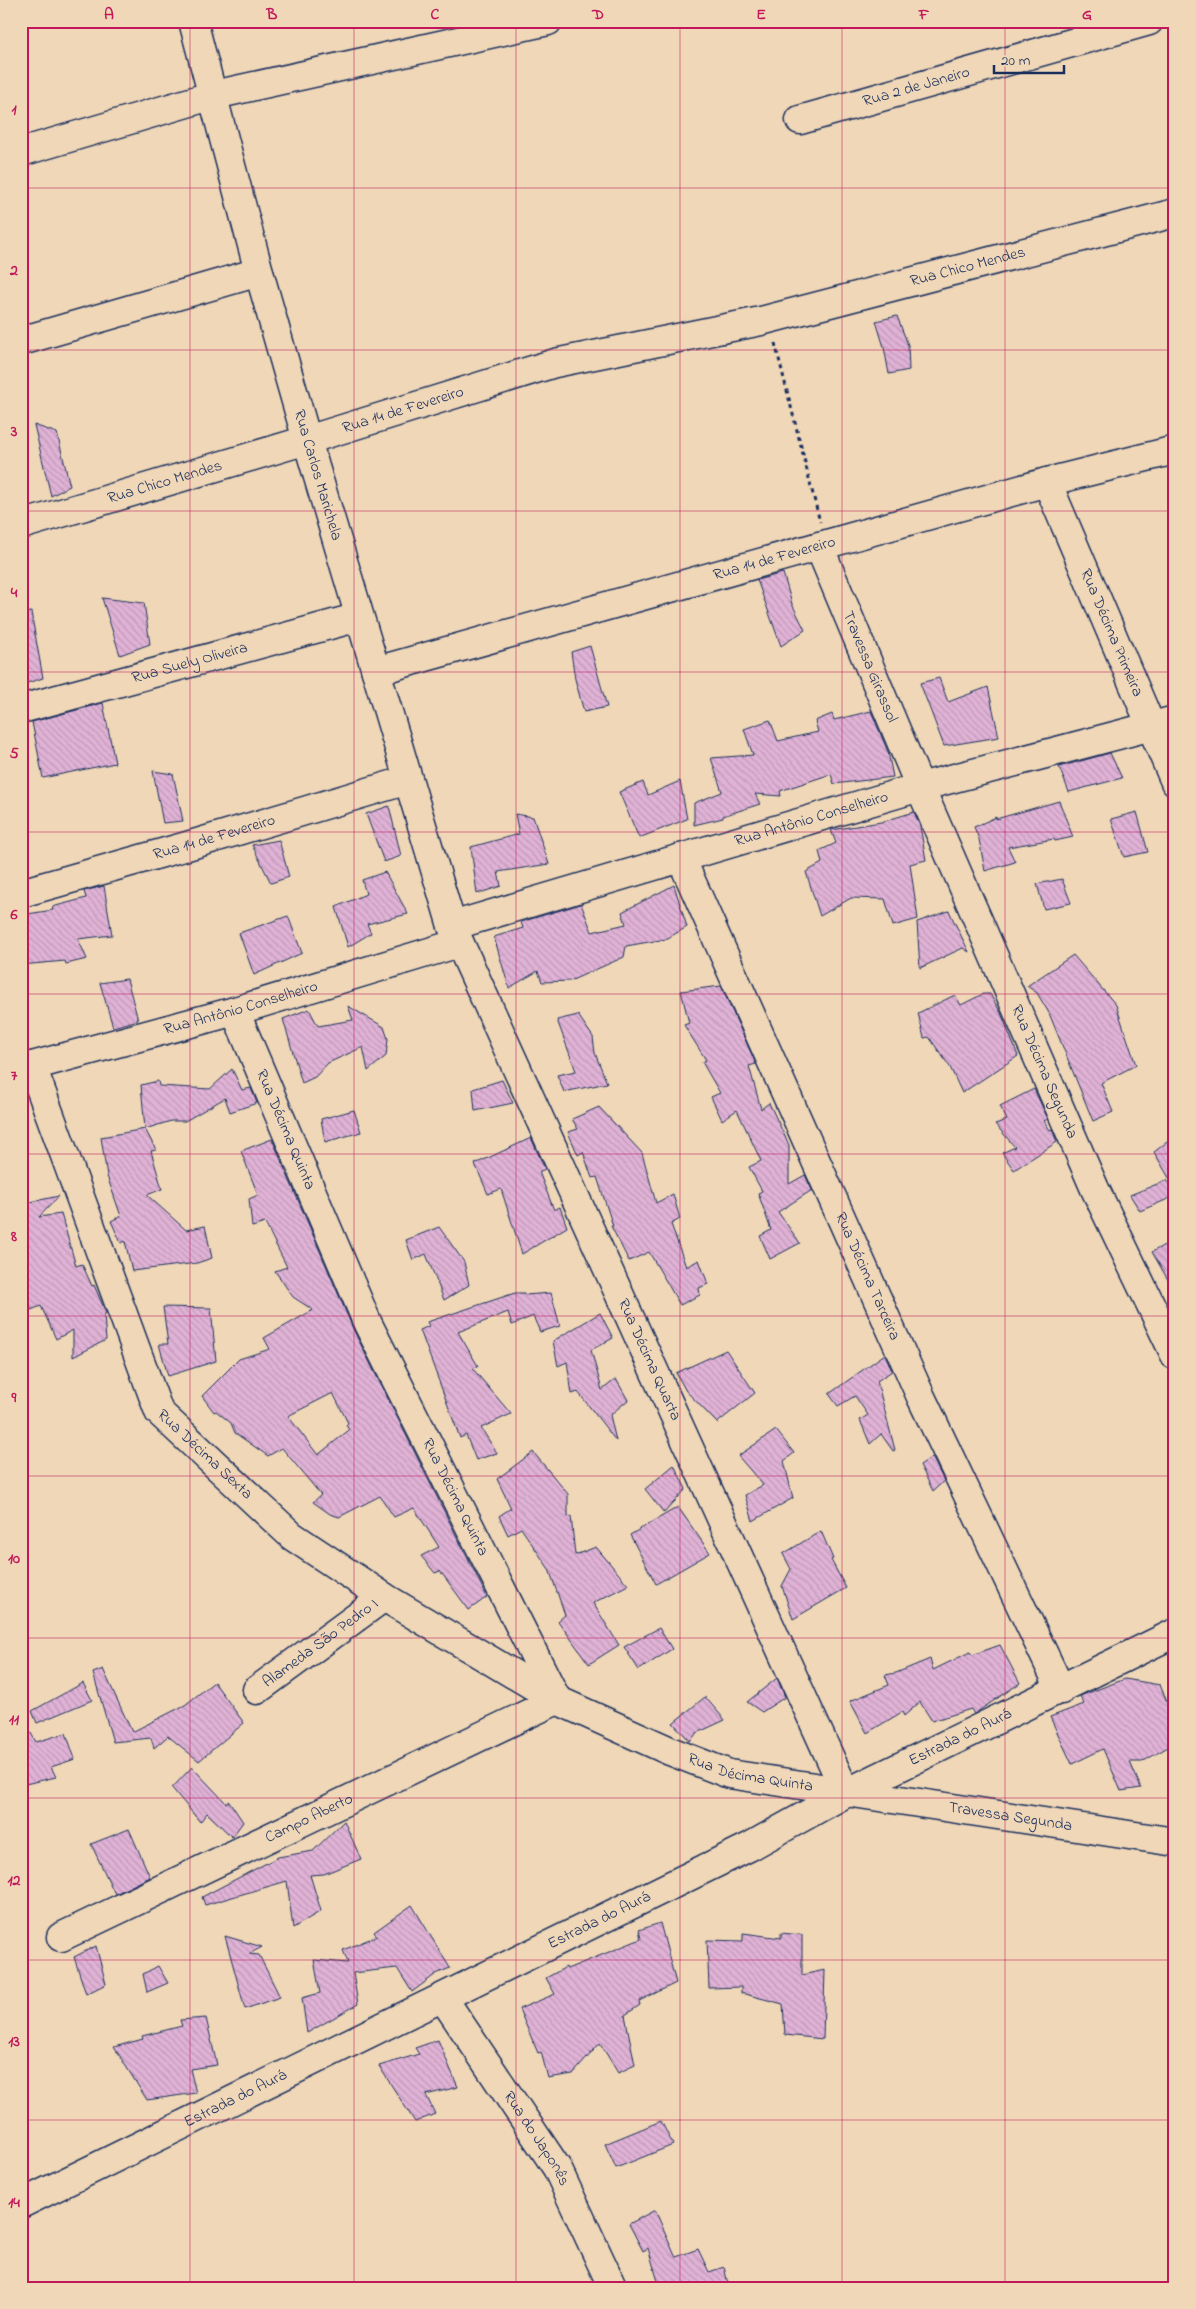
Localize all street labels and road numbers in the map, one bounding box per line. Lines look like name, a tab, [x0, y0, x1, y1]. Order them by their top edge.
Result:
street label: Rua 2 de Janeiro	[860, 60, 973, 114]
street label: Rua Chico Mendes	[907, 240, 1028, 294]
street label: Rua 14 de Fevereiro	[339, 380, 467, 440]
street label: Rua Carlos Marichela	[287, 407, 348, 544]
street label: Rua Chico Mendes	[105, 454, 225, 511]
street label: Rua 14 de Fevereiro	[710, 530, 838, 587]
street label: Rua Décima Primeira	[1073, 565, 1149, 701]
street label: Travessa Girassol	[836, 607, 904, 727]
street label: Rua Suely Oliveira	[129, 636, 251, 690]
street label: Rua Antônio Conselheiro	[732, 785, 891, 853]
street label: Rua 14 de Fevereiro	[150, 808, 278, 867]
street label: Rua Antônio Conselheiro	[161, 975, 321, 1042]
street label: Rua Décima Segunda	[1004, 1001, 1084, 1143]
street label: Rua Décima Quinta	[249, 1066, 322, 1194]
street label: Rua Décima Tarceira	[828, 1208, 906, 1344]
street label: Rua Décima Quarta	[611, 1295, 687, 1425]
street label: Rua Décima Sexta	[151, 1404, 258, 1505]
street label: Rua Décima Quinta	[415, 1434, 495, 1560]
street label: Alameda São Pedro I	[258, 1593, 384, 1694]
street label: Estrada do Aurá	[905, 1702, 1016, 1773]
street label: Rua Décima Quinta	[684, 1747, 815, 1799]
street label: Campo Aberto	[261, 1787, 357, 1850]
street label: Travessa Segunda	[947, 1796, 1074, 1838]
street label: Estrada do Aurá	[544, 1885, 655, 1956]
street label: Estrada do Aurá	[180, 2063, 291, 2134]
street label: Rua do Japonês	[497, 2087, 576, 2190]

